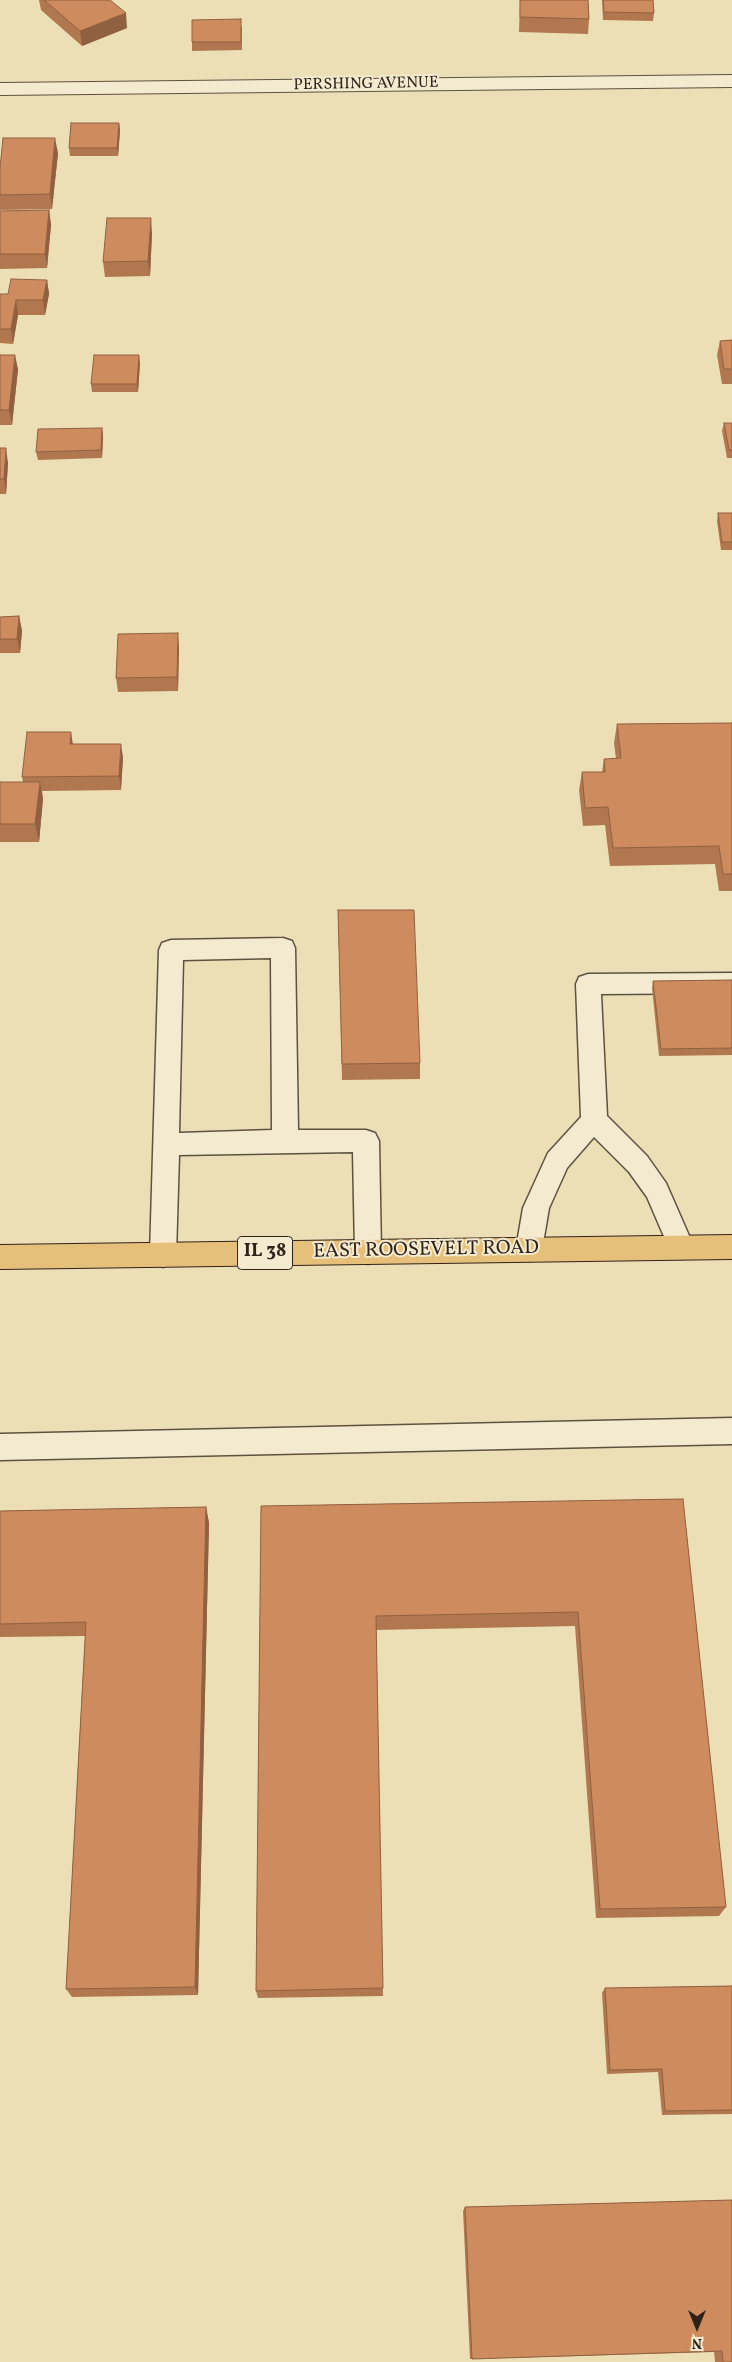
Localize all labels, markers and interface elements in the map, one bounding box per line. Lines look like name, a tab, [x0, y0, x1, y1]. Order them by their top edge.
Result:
street label: PERSHING AVENUE	[293, 74, 439, 96]
road number: IL 38	[238, 1236, 292, 1270]
street label: EAST ROOSEVELT ROAD	[313, 1237, 539, 1265]
north arrow	[672, 2302, 722, 2352]
text: N	[692, 2333, 702, 2352]

